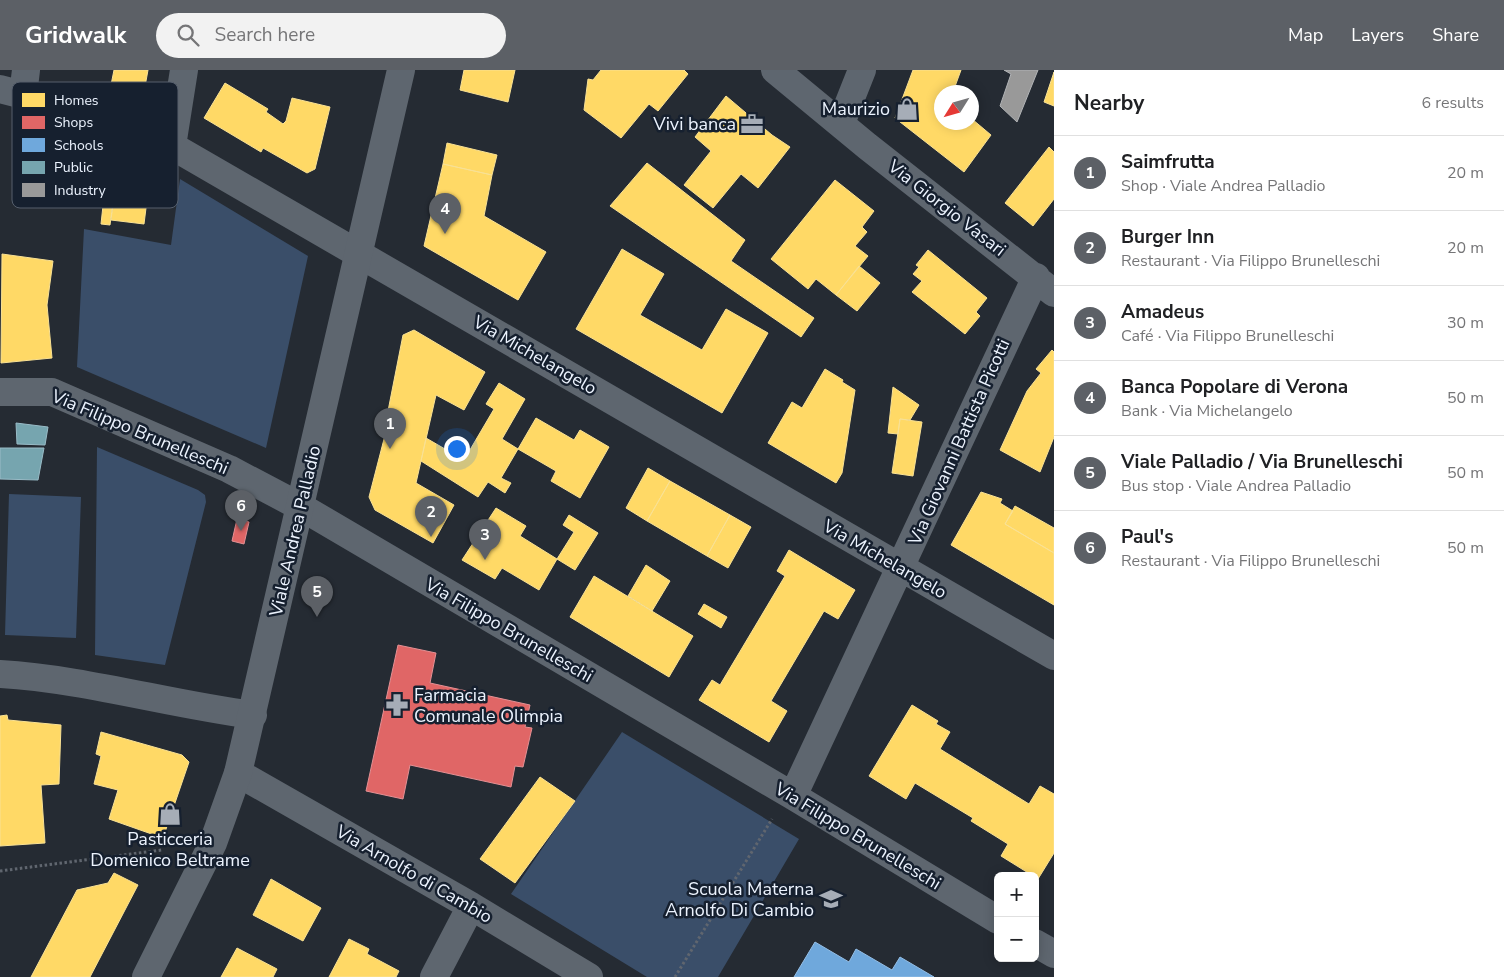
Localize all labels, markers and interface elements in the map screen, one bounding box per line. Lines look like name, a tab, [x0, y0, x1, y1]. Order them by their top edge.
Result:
search box	[156, 13, 506, 58]
text: Gridwalk	[25, 19, 126, 51]
icon: search	[174, 21, 202, 49]
text: Search here	[214, 22, 315, 48]
text: Map	[1288, 23, 1323, 47]
text: Layers	[1351, 23, 1404, 47]
text: Share	[1432, 23, 1479, 47]
legend	[12, 82, 178, 208]
north arrow	[934, 85, 979, 130]
text: Nearby	[1074, 89, 1144, 117]
text: Homes	[54, 91, 99, 110]
text: 6 results	[1422, 92, 1484, 114]
shop icon: Maurizio	[894, 96, 920, 122]
place label: Maurizio	[822, 97, 890, 121]
office icon: Vivi banca	[739, 111, 765, 137]
place label: Vivi banca	[652, 112, 736, 136]
text: Shops	[54, 113, 94, 132]
text: Schools	[54, 136, 104, 155]
text: Saimfrutta	[1121, 149, 1215, 175]
street label: Via Giorgio Vasari	[882, 154, 1011, 262]
text: Public	[54, 158, 93, 177]
text: 1	[1085, 162, 1095, 184]
text: 20 m	[1447, 162, 1484, 184]
text: Shop · Viale Andrea Palladio	[1121, 175, 1325, 197]
text: Industry	[54, 181, 107, 200]
pin: 4	[429, 193, 461, 234]
text: Burger Inn	[1121, 224, 1214, 250]
text: 2	[1085, 237, 1095, 259]
text: 20 m	[1447, 237, 1484, 259]
text: Restaurant · Via Filippo Brunelleschi	[1121, 250, 1380, 272]
text: Amadeus	[1121, 299, 1204, 325]
street label: Via Michelangelo	[468, 309, 601, 400]
text: 3	[1085, 312, 1095, 334]
text: 30 m	[1447, 312, 1484, 334]
text: Café · Via Filippo Brunelleschi	[1121, 325, 1334, 347]
street label: Via Giovanni Battista Picotti	[902, 335, 1015, 550]
text: Banca Popolare di Verona	[1121, 374, 1348, 400]
street label: Via Filippo Brunelleschi	[47, 383, 232, 480]
text: 4	[1085, 387, 1095, 409]
text: 50 m	[1447, 387, 1484, 409]
text: Bank · Via Michelangelo	[1121, 400, 1293, 422]
pin: 1	[374, 408, 406, 449]
your location	[444, 436, 470, 462]
street label: Viale Andrea Palladio	[263, 443, 326, 620]
text: Viale Palladio / Via Brunelleschi	[1121, 449, 1403, 475]
text: 5	[1085, 462, 1095, 484]
text: 50 m	[1447, 462, 1484, 484]
text: Bus stop · Viale Andrea Palladio	[1121, 475, 1351, 497]
pin: 6	[225, 490, 257, 531]
pin: 2	[415, 496, 447, 537]
street label: Via Michelangelo	[818, 513, 951, 604]
pin: 3	[469, 519, 501, 560]
text: Paul's	[1121, 524, 1173, 550]
text: 6	[1085, 537, 1095, 559]
text: 50 m	[1447, 537, 1484, 559]
text: Restaurant · Via Filippo Brunelleschi	[1121, 550, 1380, 572]
street label: Via Filippo Brunelleschi	[420, 572, 597, 688]
pin: 5	[301, 576, 333, 617]
place label: Farmacia Comunale Olimpia	[414, 683, 563, 728]
pharmacy icon: Farmacia Comunale Olimpia	[384, 692, 410, 718]
street label: Via Filippo Brunelleschi	[770, 776, 946, 895]
shop icon: Pasticceria Domenico Beltrame	[157, 801, 183, 827]
street label: Via Arnolfo di Cambio	[331, 819, 497, 929]
place label: Pasticceria Domenico Beltrame	[90, 827, 250, 872]
map controls	[994, 872, 1039, 962]
button: +	[994, 872, 1039, 917]
place label: Scuola Materna Arnolfo Di Cambio	[665, 877, 814, 922]
school or university icon: Scuola Materna Arnolfo Di Cambio	[818, 886, 844, 912]
button: −	[994, 917, 1039, 962]

